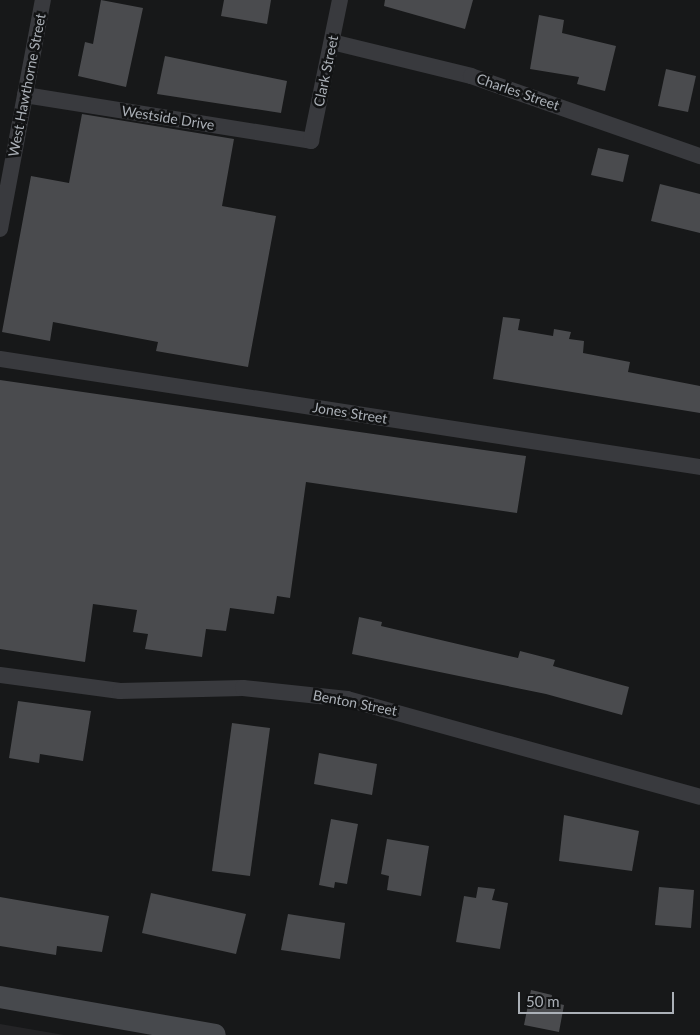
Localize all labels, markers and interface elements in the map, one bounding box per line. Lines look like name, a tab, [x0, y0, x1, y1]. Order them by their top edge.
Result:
street label: West Hawthorne Street	[5, 12, 49, 158]
street label: Clark Street	[310, 34, 342, 108]
street label: Charles Street	[474, 70, 562, 114]
street label: Westside Drive	[120, 102, 216, 134]
street label: Jones Street	[311, 399, 389, 427]
street label: Benton Street	[312, 687, 398, 719]
scale bar	[520, 982, 676, 1014]
text: 50 m	[526, 992, 560, 1010]

